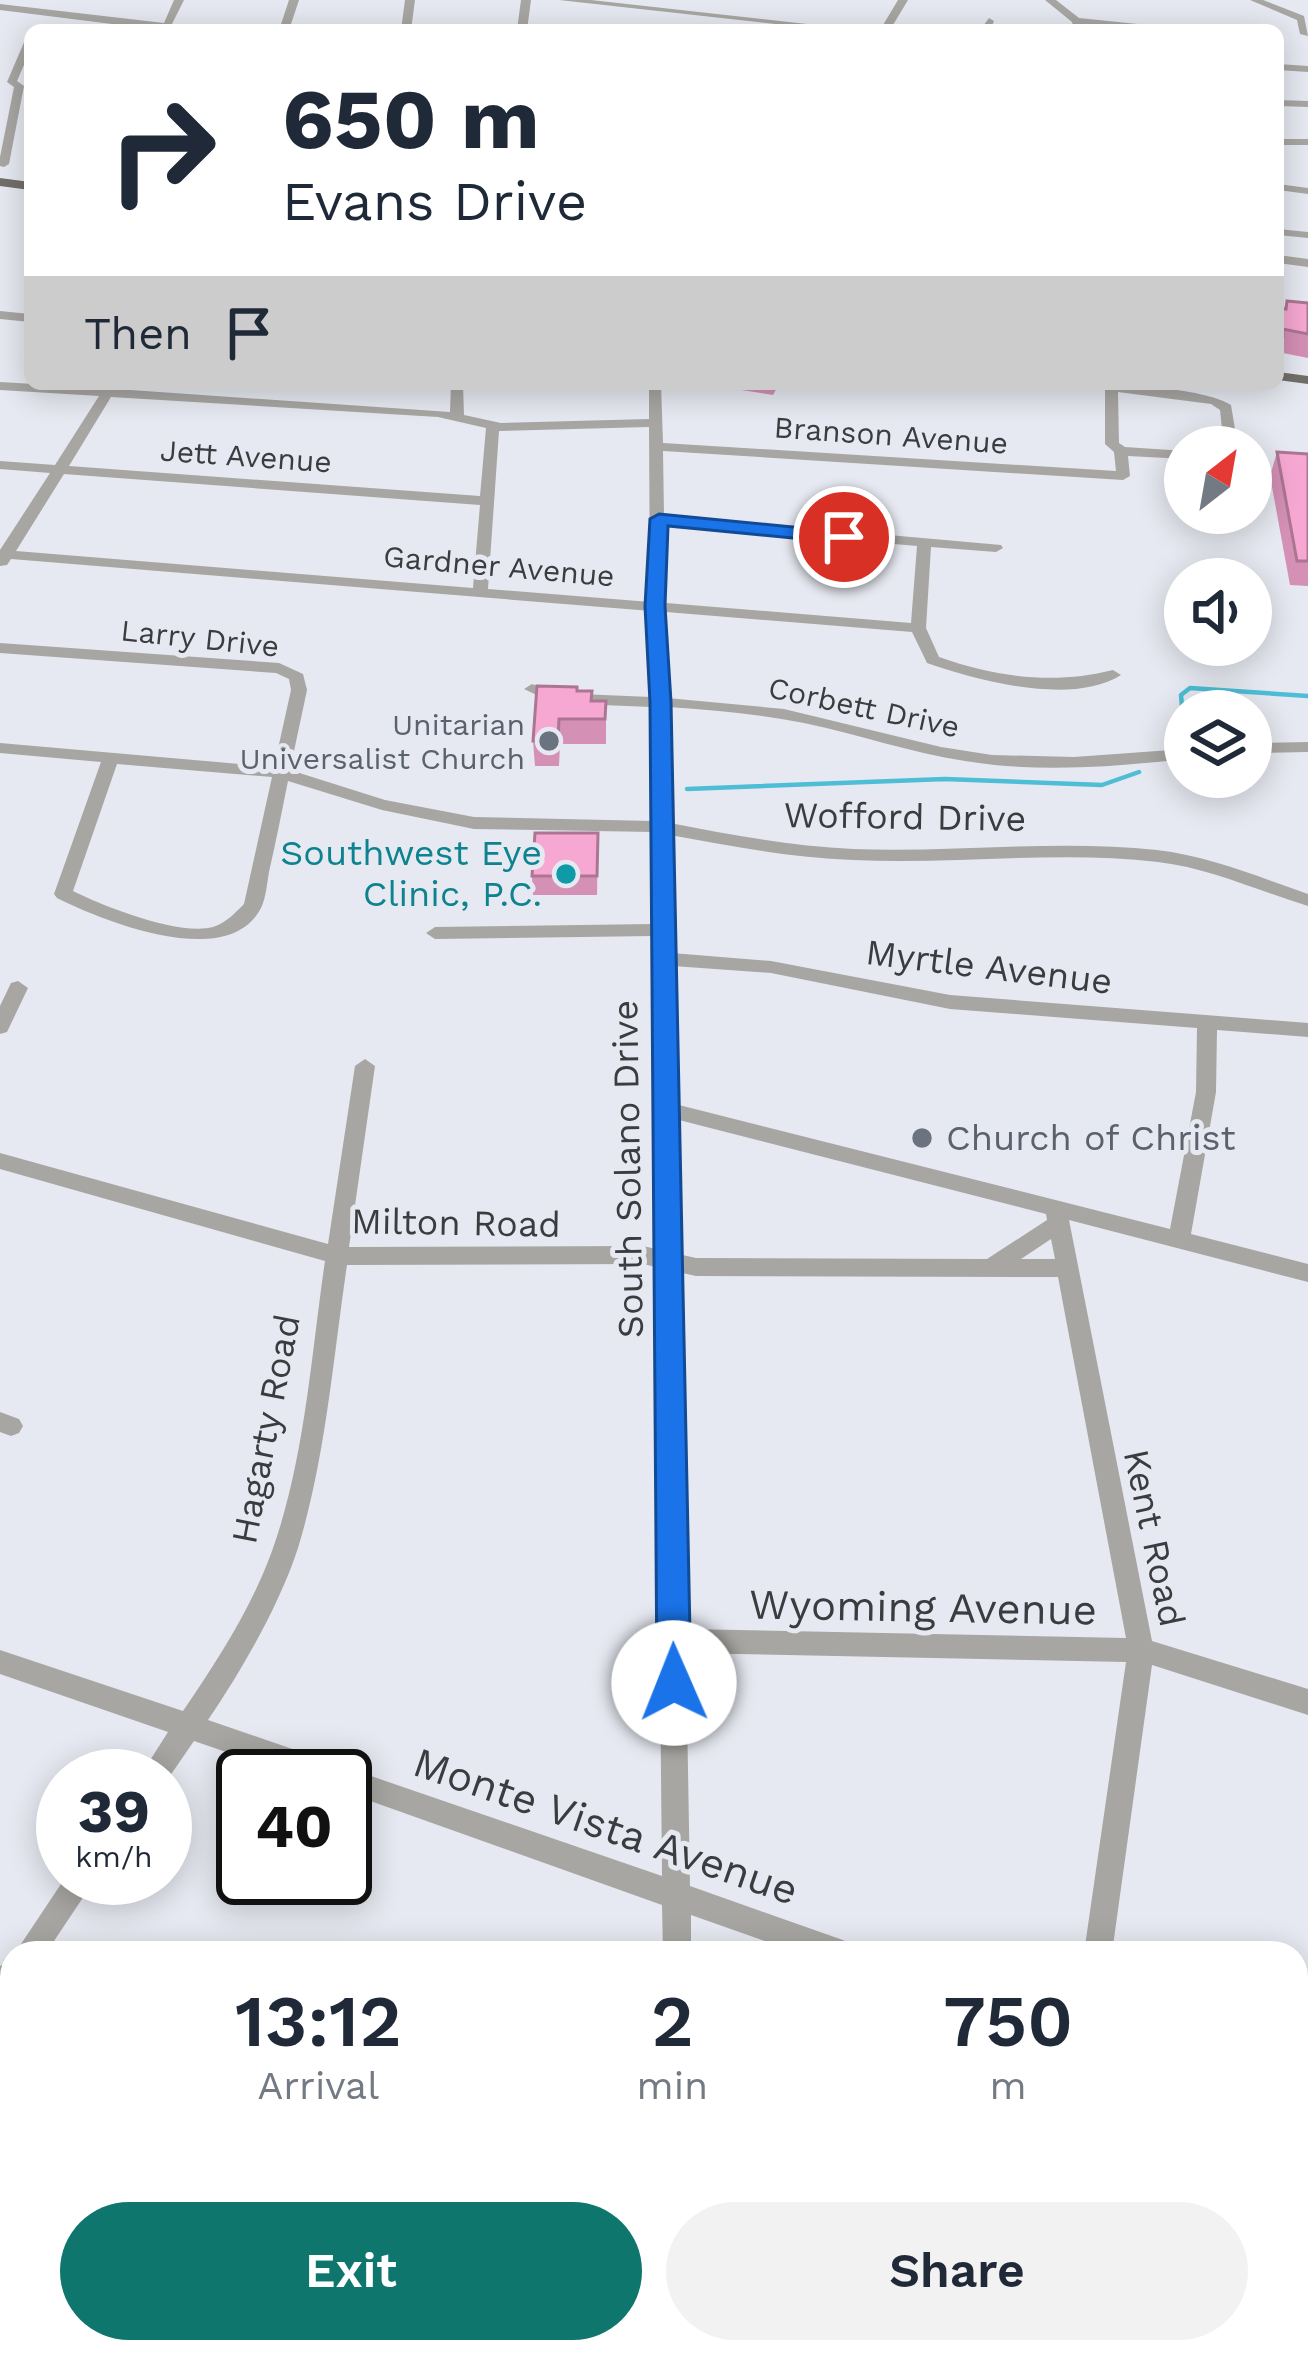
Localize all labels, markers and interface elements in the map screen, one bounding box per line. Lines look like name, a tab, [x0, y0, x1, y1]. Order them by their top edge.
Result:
text: 650 m	[282, 70, 540, 168]
icon: right	[84, 72, 240, 228]
text: Evans Drive	[282, 170, 587, 233]
icon: arrive	[216, 300, 282, 366]
text: Then	[84, 307, 192, 360]
street label: Branson Avenue	[773, 409, 1009, 461]
north arrow	[1164, 426, 1272, 534]
map controls	[1164, 426, 1272, 798]
street label: Jett Avenue	[159, 433, 333, 479]
pin	[793, 486, 895, 588]
icon: arrive	[811, 504, 877, 570]
street label: Gardner Avenue	[382, 538, 616, 594]
button: sound	[1164, 558, 1272, 666]
street label: Larry Drive	[119, 612, 281, 664]
street label: Corbett Drive	[765, 670, 963, 744]
button: layers	[1164, 690, 1272, 798]
place label: Unitarian Universalist Church	[239, 707, 525, 776]
marker: Unitarian Universalist Church	[536, 728, 562, 754]
street label: Wofford Drive	[783, 794, 1027, 840]
place label: Southwest Eye Clinic, P.C.	[280, 832, 542, 915]
marker: Southwest Eye Clinic, P.C.	[553, 861, 579, 887]
street label: Myrtle Avenue	[863, 931, 1115, 1003]
street label: South Solano Drive	[604, 1000, 652, 1338]
place label: Church of Christ	[946, 1117, 1236, 1159]
marker: Church of Christ	[909, 1125, 935, 1151]
street label: Milton Road	[351, 1200, 561, 1246]
street label: Hagarty Road	[223, 1311, 309, 1547]
street label: Kent Road	[1115, 1446, 1193, 1630]
street label: Wyoming Avenue	[749, 1579, 1097, 1635]
position arrow	[611, 1620, 737, 1746]
street label: Monte Vista Avenue	[407, 1737, 805, 1915]
speed limit sign: 40	[216, 1749, 372, 1905]
text: 39	[78, 1776, 150, 1847]
text: km/h	[75, 1839, 153, 1874]
text: 13:12	[235, 1979, 402, 2063]
text: 2	[651, 1979, 694, 2063]
text: 750	[943, 1979, 1073, 2063]
text: Arrival	[257, 2063, 379, 2108]
text: min	[637, 2063, 708, 2108]
text: m	[990, 2063, 1027, 2108]
button: Exit	[60, 2202, 642, 2340]
button: Share	[666, 2202, 1248, 2340]

